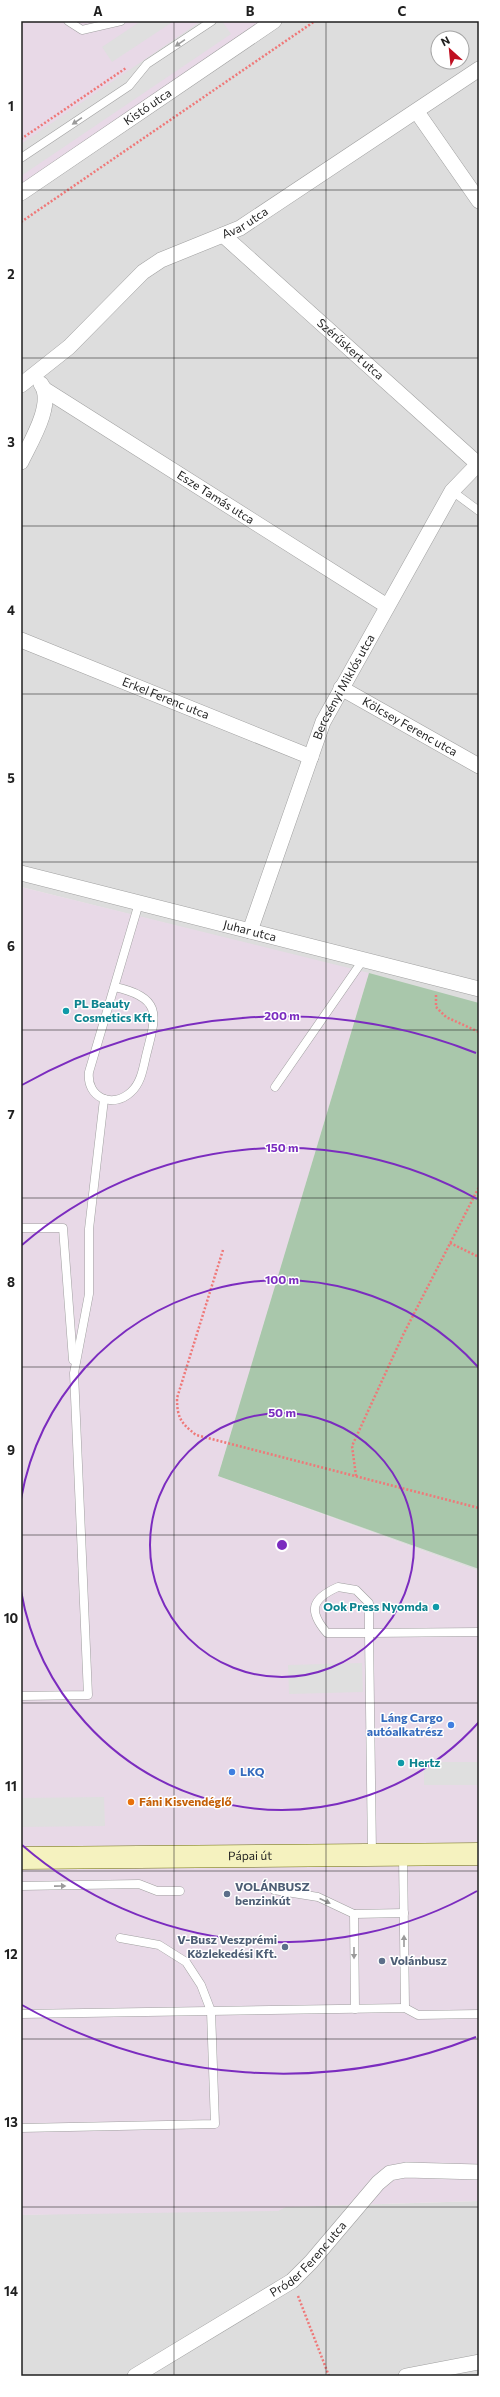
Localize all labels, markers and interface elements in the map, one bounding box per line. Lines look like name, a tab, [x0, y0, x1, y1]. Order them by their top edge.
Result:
text: A	[93, 3, 103, 19]
text: B	[246, 3, 255, 19]
text: C	[398, 3, 407, 19]
north arrow	[430, 30, 470, 70]
text: N	[439, 33, 452, 48]
one-way arrow	[174, 39, 186, 46]
street label: Kistó utca	[120, 85, 174, 127]
text: 1	[8, 98, 14, 114]
one-way arrow	[72, 117, 82, 125]
street label: Avar utca	[219, 204, 270, 241]
text: 2	[7, 266, 15, 282]
street label: Szérűskert utca	[315, 315, 387, 382]
text: 3	[7, 434, 15, 450]
street label: Esze Tamás utca	[175, 467, 257, 526]
text: 4	[7, 602, 15, 618]
street label: Bercsényi Miklós utca	[309, 631, 377, 741]
street label: Erkel Ferenc utca	[120, 674, 212, 721]
street label: Kölcsey Ferenc utca	[360, 694, 460, 758]
text: 5	[7, 770, 15, 786]
street label: Juhar utca	[222, 917, 278, 943]
text: 6	[7, 938, 15, 954]
place label: PL Beauty Cosmetics Kft.	[74, 996, 155, 1024]
marker: PL Beauty Cosmetics Kft.	[61, 1006, 71, 1016]
text: 200 m	[264, 1008, 300, 1022]
text: 7	[7, 1106, 15, 1122]
text: 150 m	[265, 1140, 299, 1154]
text: 100 m	[265, 1272, 299, 1286]
text: 8	[7, 1274, 15, 1290]
text: 50 m	[268, 1405, 296, 1419]
text: 9	[7, 1442, 15, 1458]
centre of rings	[275, 1538, 289, 1552]
place label: Ook Press Nyomda	[323, 1599, 428, 1613]
marker: Ook Press Nyomda	[431, 1602, 441, 1612]
text: 10	[4, 1610, 19, 1626]
place label: Láng Cargo autóalkatrész	[367, 1710, 443, 1738]
marker: Láng Cargo autóalkatrész	[446, 1720, 456, 1730]
place label: Hertz	[409, 1755, 441, 1769]
marker: Hertz	[396, 1758, 406, 1768]
place label: LKQ	[240, 1764, 265, 1778]
marker: LKQ	[227, 1767, 237, 1777]
text: 11	[5, 1778, 17, 1794]
place label: Fáni Kisvendéglő	[139, 1794, 232, 1808]
marker: Fáni Kisvendéglő	[126, 1797, 136, 1807]
street label: Pápai út	[228, 1848, 272, 1862]
place label: VOLÁNBUSZ benzinkút	[235, 1879, 310, 1907]
one-way arrow	[54, 1882, 66, 1889]
marker: VOLÁNBUSZ benzinkút	[222, 1889, 232, 1899]
one-way arrow	[320, 1898, 331, 1904]
place label: V-Busz Veszprémi Közlekedési Kft.	[177, 1932, 277, 1960]
one-way arrow	[400, 1935, 407, 1947]
marker: V-Busz Veszprémi Közlekedési Kft.	[280, 1942, 290, 1952]
text: 12	[4, 1946, 18, 1962]
one-way arrow	[351, 1947, 357, 1960]
place label: Volánbusz	[390, 1953, 447, 1967]
marker: Volánbusz	[377, 1956, 387, 1966]
text: 13	[4, 2114, 18, 2130]
street label: Próder Ferenc utca	[267, 2218, 348, 2299]
text: 14	[4, 2283, 18, 2299]

